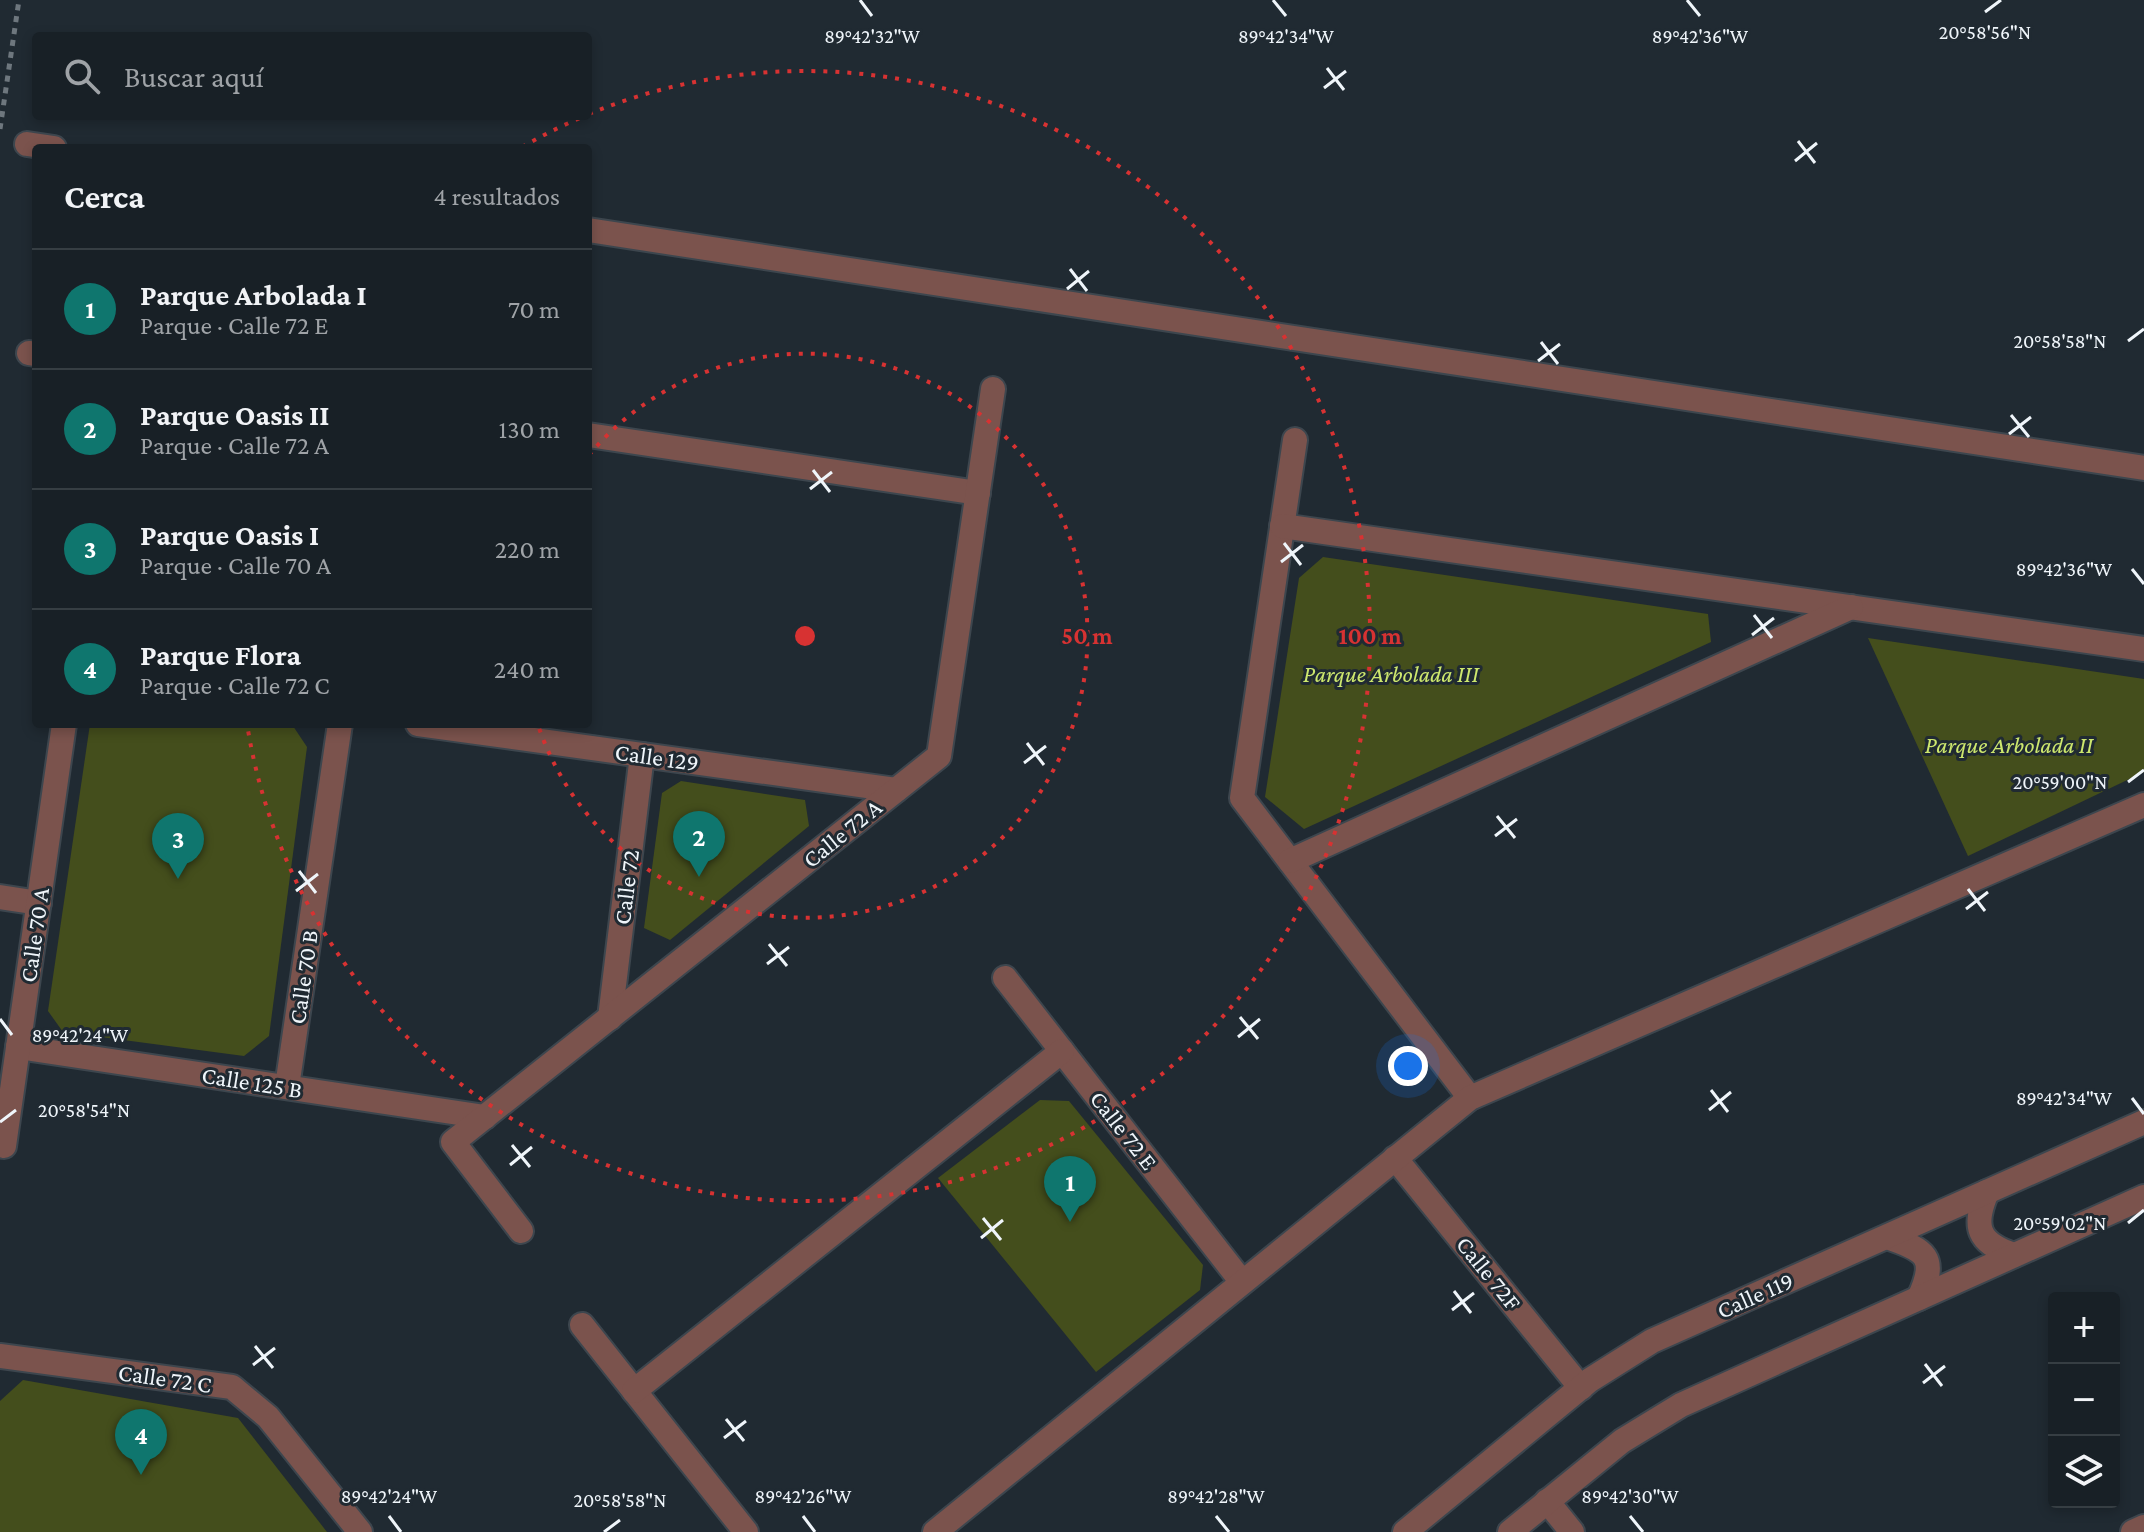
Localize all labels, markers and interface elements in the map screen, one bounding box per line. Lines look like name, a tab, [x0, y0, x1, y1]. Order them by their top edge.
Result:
text: 20°58'56"N	[1939, 21, 2031, 43]
text: 89°42'32"W	[824, 25, 920, 47]
text: 89°42'34"W	[1238, 25, 1335, 47]
text: 89°42'36"W	[1652, 25, 1749, 47]
search box	[32, 32, 592, 120]
icon: search	[60, 54, 104, 98]
text: Buscar aquí	[124, 60, 264, 93]
text: Cerca	[64, 178, 145, 215]
text: 4 resultados	[434, 182, 560, 211]
text: Parque Arbolada I	[140, 278, 367, 311]
text: 1	[85, 295, 95, 324]
text: 70 m	[508, 295, 560, 324]
text: Parque · Calle 72 E	[140, 311, 328, 340]
text: 20°58'58"N	[2014, 330, 2106, 352]
text: Parque Oasis II	[140, 398, 329, 431]
text: 2	[83, 415, 97, 444]
text: 130 m	[499, 415, 560, 444]
text: Parque · Calle 72 A	[140, 431, 329, 460]
text: Parque Oasis I	[140, 518, 319, 551]
text: 3	[84, 535, 96, 564]
text: 220 m	[495, 535, 560, 564]
text: Parque · Calle 70 A	[140, 551, 331, 580]
text: 89°42'36"W	[2016, 558, 2113, 580]
centre of rings	[791, 622, 819, 650]
text: 50 m	[1061, 622, 1113, 649]
text: 100 m	[1338, 622, 1402, 649]
text: Parque Flora	[140, 638, 301, 671]
text: 4	[83, 655, 97, 684]
text: 240 m	[494, 655, 560, 684]
park label: Parque Arbolada III	[1303, 660, 1480, 687]
text: Parque · Calle 72 C	[140, 671, 330, 700]
park label: Parque Arbolada II	[1925, 731, 2094, 758]
street label: Calle 129	[613, 738, 701, 776]
text: 20°59'00"N	[2013, 771, 2107, 793]
street label: Calle 72 A	[797, 793, 887, 873]
pin: 2	[673, 811, 725, 877]
pin: 3	[152, 813, 204, 879]
street label: Calle 72	[608, 848, 644, 926]
street label: Calle 70 A	[14, 886, 54, 984]
street label: Calle 70 B	[283, 928, 323, 1026]
text: 89°42'24"W	[32, 1024, 129, 1046]
your location	[1388, 1046, 1428, 1086]
street label: Calle 125 B	[200, 1061, 304, 1103]
street label: Calle 72 E	[1085, 1085, 1163, 1175]
text: 89°42'34"W	[2016, 1087, 2113, 1109]
text: 20°58'54"N	[38, 1099, 130, 1121]
pin: 1	[1044, 1156, 1096, 1222]
text: 20°59'02"N	[2014, 1212, 2106, 1234]
street label: Calle 72F	[1451, 1231, 1527, 1315]
street label: Calle 119	[1713, 1266, 1797, 1324]
map controls	[2048, 1292, 2120, 1508]
button: +	[2048, 1292, 2120, 1364]
street label: Calle 72 C	[117, 1358, 213, 1398]
button: −	[2048, 1364, 2120, 1436]
pin: 4	[115, 1409, 167, 1475]
button: layers	[2048, 1436, 2120, 1508]
text: 89°42'24"W	[341, 1485, 438, 1507]
text: 89°42'26"W	[755, 1485, 852, 1507]
text: 89°42'28"W	[1167, 1485, 1265, 1507]
text: 89°42'30"W	[1581, 1485, 1679, 1507]
text: 20°58'58"N	[574, 1489, 666, 1511]

